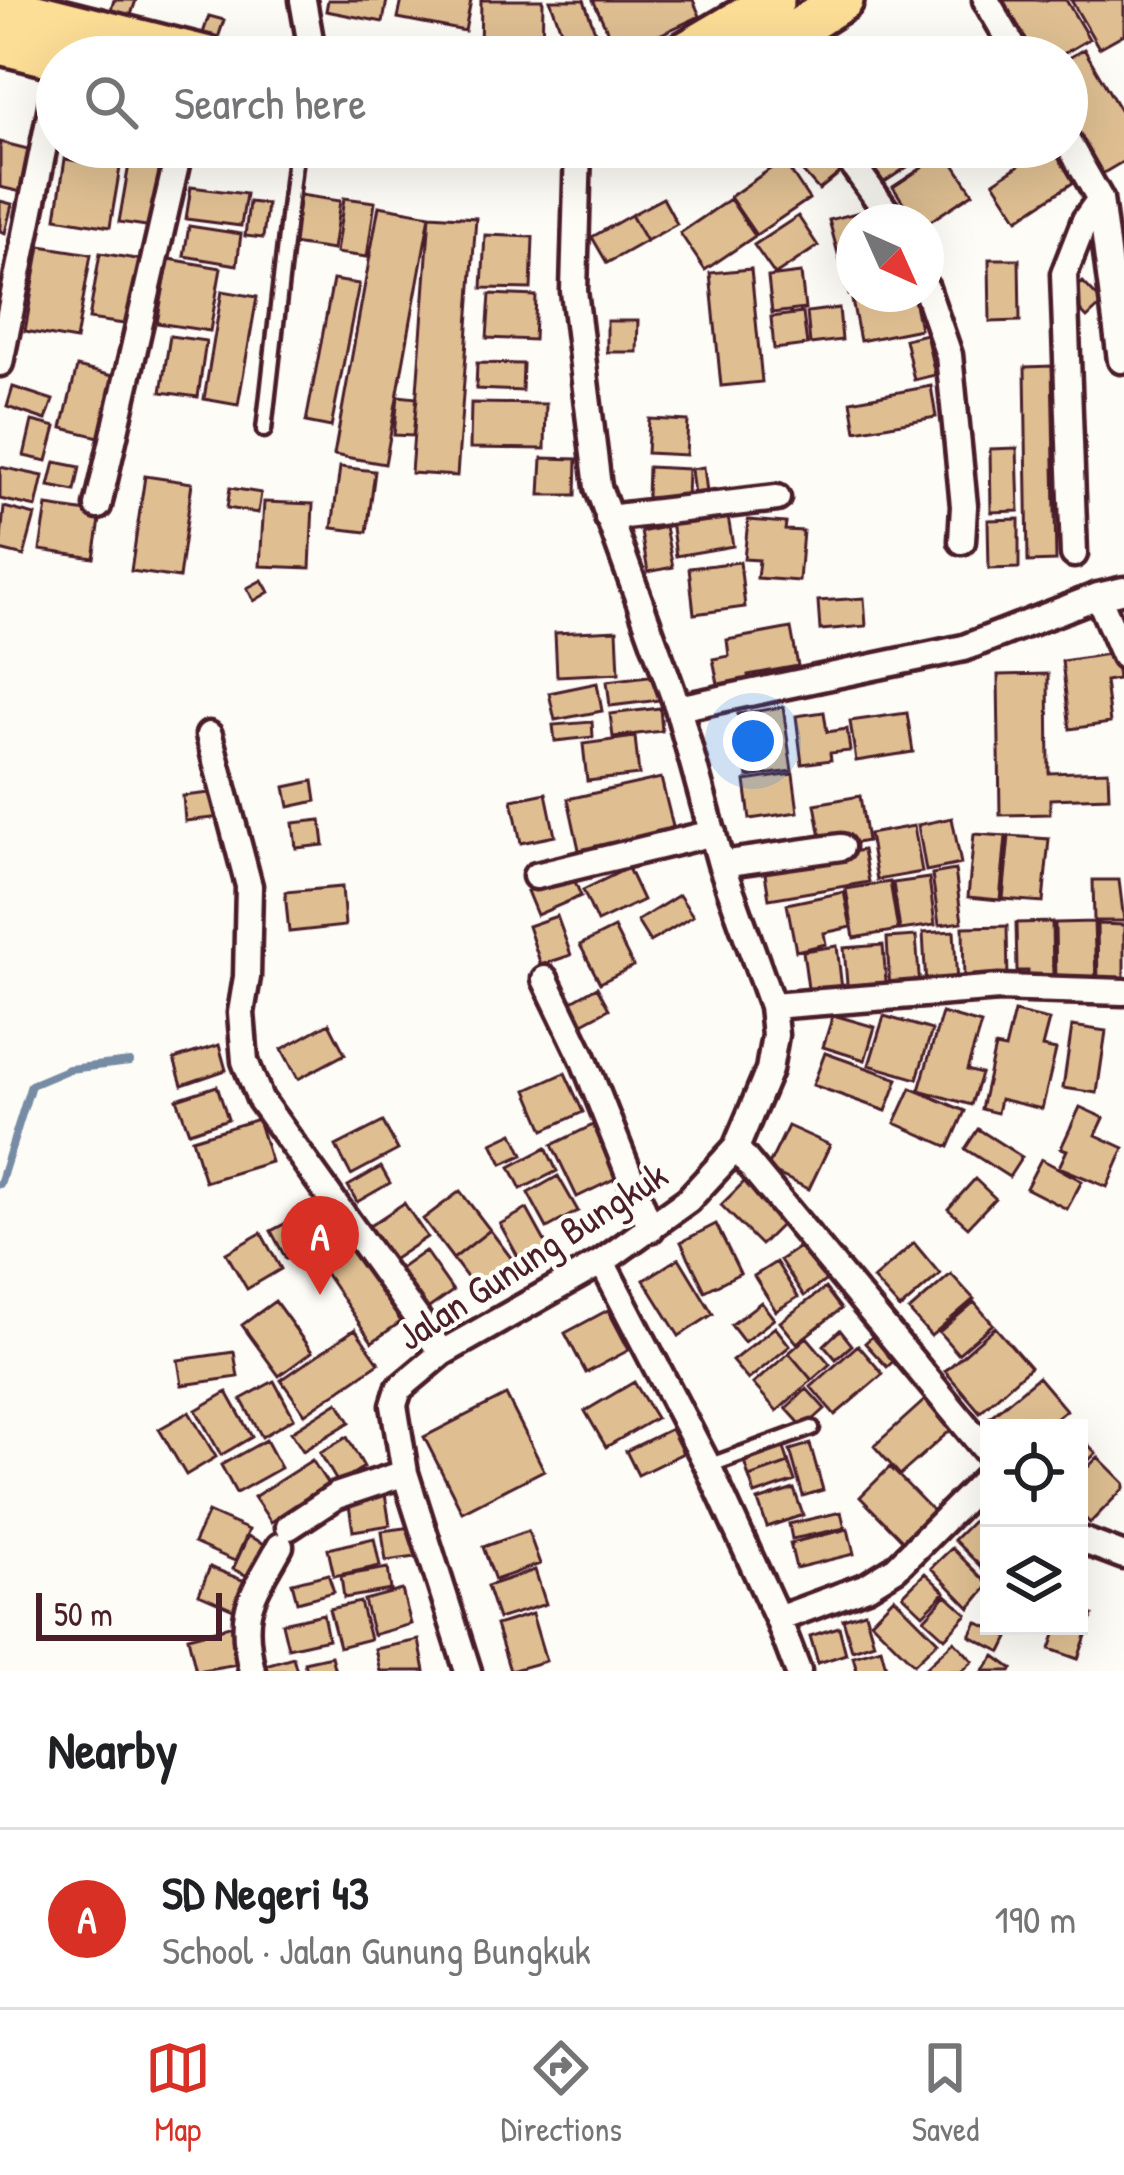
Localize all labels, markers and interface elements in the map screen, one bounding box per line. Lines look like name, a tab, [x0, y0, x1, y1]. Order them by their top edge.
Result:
search box	[36, 36, 1088, 168]
icon: search	[78, 69, 144, 135]
text: Search here	[174, 72, 366, 133]
north arrow	[836, 204, 944, 312]
your location	[723, 711, 783, 771]
street label: Jalan Gunung Bungkuk	[387, 1147, 677, 1362]
pin: A	[281, 1196, 359, 1295]
map controls	[980, 1419, 1088, 1635]
button: locate	[980, 1419, 1088, 1527]
button: layers	[980, 1527, 1088, 1635]
scale bar	[36, 1587, 222, 1640]
text: 50 m	[54, 1592, 113, 1636]
text: Nearby	[48, 1715, 178, 1784]
text: SD Negeri 43	[162, 1862, 369, 1923]
text: A	[77, 1892, 97, 1945]
text: 190 m	[995, 1892, 1076, 1945]
text: School · Jalan Gunung Bungkuk	[162, 1923, 591, 1976]
tab: Map	[145, 2035, 211, 2151]
tab: Directions	[501, 2035, 622, 2151]
tab: Saved	[912, 2035, 979, 2151]

